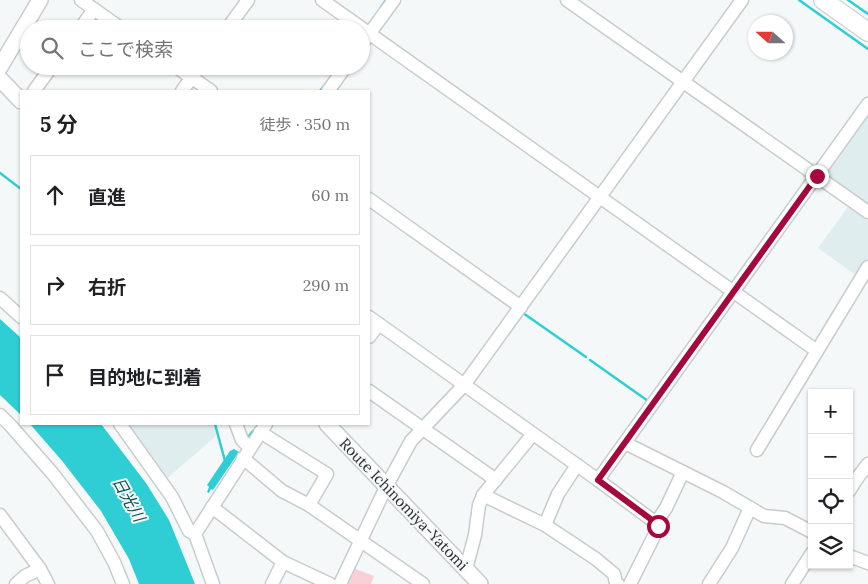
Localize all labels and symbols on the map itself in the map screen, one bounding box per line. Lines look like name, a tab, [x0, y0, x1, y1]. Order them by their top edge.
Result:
north arrow	[748, 15, 793, 60]
route end	[806, 165, 829, 188]
street label: Route Ichinomiya-Yatomi	[336, 434, 472, 574]
water label: 日光川	[109, 473, 150, 527]
route start	[647, 515, 670, 538]

